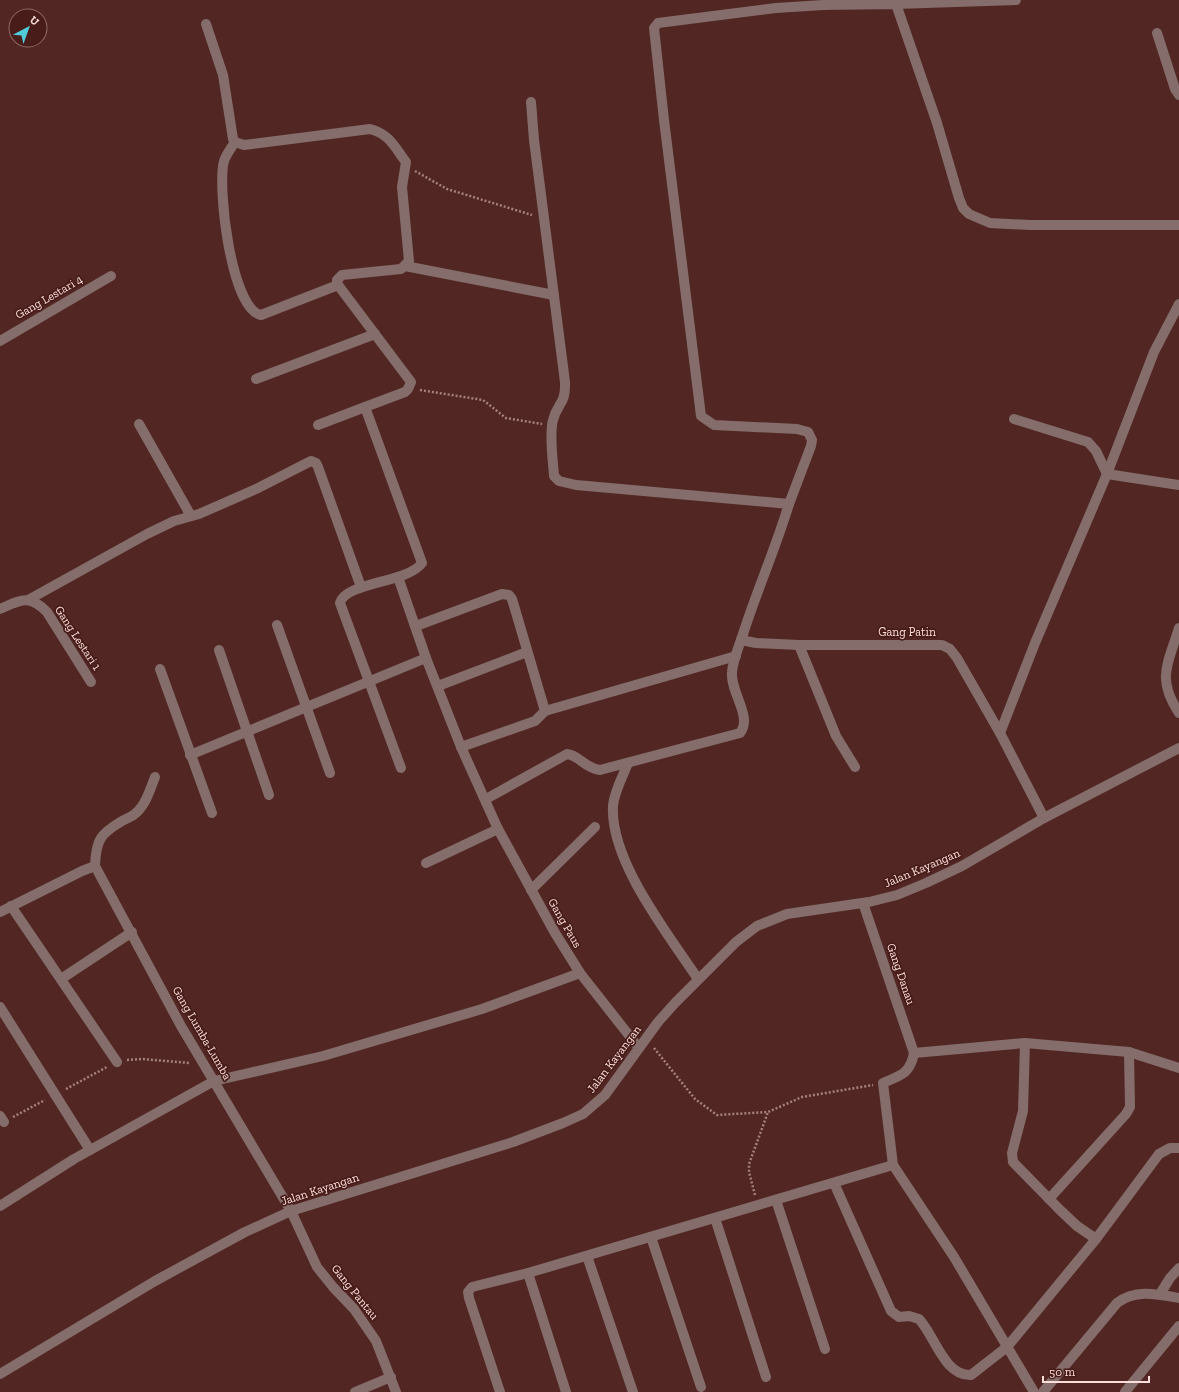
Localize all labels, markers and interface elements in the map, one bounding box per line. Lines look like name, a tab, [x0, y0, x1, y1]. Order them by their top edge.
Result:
north arrow	[8, 8, 48, 48]
text: U	[27, 13, 42, 28]
street label: Gang Lestari 4	[13, 272, 86, 322]
street label: Gang Lestari 1	[52, 603, 104, 673]
street label: Gang Patin	[878, 625, 936, 639]
street label: Jalan Kayangan	[882, 846, 962, 890]
street label: Gang Paus	[545, 896, 585, 950]
street label: Gang Danau	[884, 942, 918, 1007]
street label: Gang Lumba-Lumba	[170, 984, 235, 1082]
street label: Jalan Kayangan	[584, 1022, 644, 1095]
street label: Jalan Kayangan	[279, 1170, 361, 1208]
street label: Gang Pantau	[329, 1262, 382, 1323]
scale bar	[1043, 1358, 1149, 1384]
text: 50 m	[1049, 1365, 1076, 1379]

